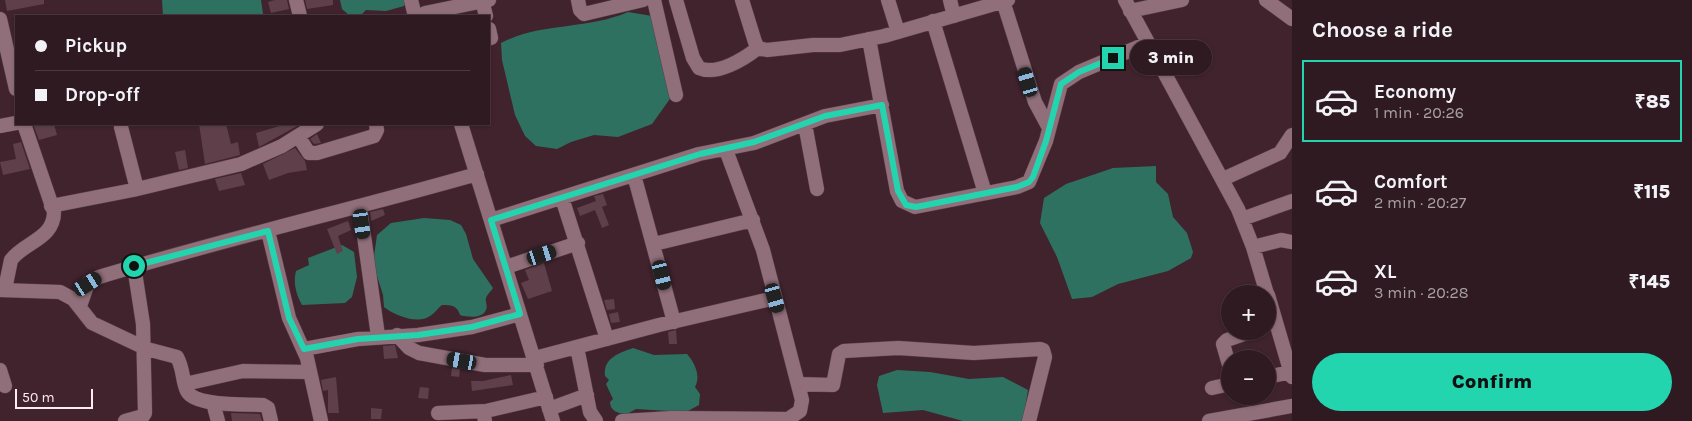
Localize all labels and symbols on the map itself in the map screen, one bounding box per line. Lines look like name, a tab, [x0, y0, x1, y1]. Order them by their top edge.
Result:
callout: 3 min	[1130, 40, 1213, 76]
route end	[1102, 47, 1124, 69]
car	[1016, 65, 1039, 99]
car	[352, 208, 371, 240]
car	[525, 243, 558, 267]
route start	[123, 255, 145, 277]
car	[651, 259, 672, 291]
car	[71, 270, 104, 298]
car	[763, 282, 786, 314]
car	[445, 351, 478, 371]
scale bar	[15, 386, 92, 409]

